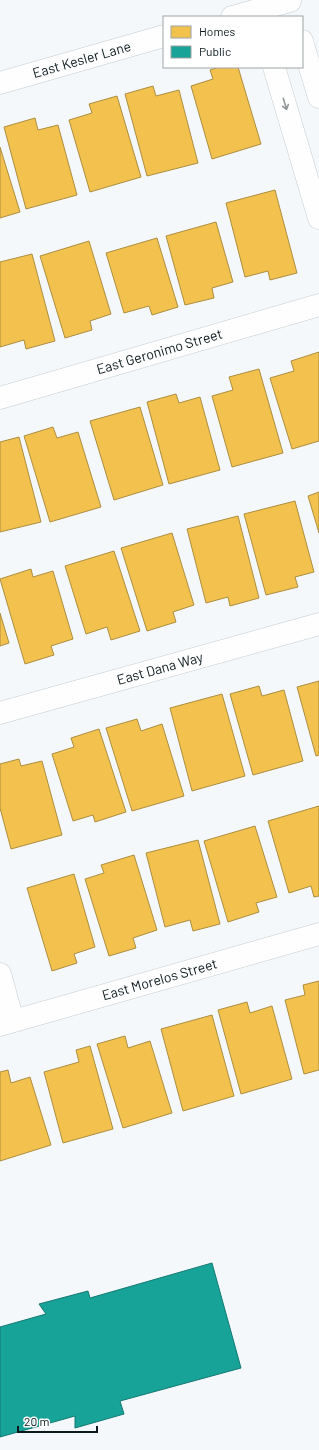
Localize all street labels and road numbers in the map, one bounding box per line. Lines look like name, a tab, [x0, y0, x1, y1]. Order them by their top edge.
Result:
street label: East Kesler Lane	[30, 37, 133, 81]
street label: East Geronimo Street	[94, 325, 224, 377]
street label: East Dana Way	[115, 648, 205, 688]
street label: East Morelos Street	[100, 954, 219, 1003]

